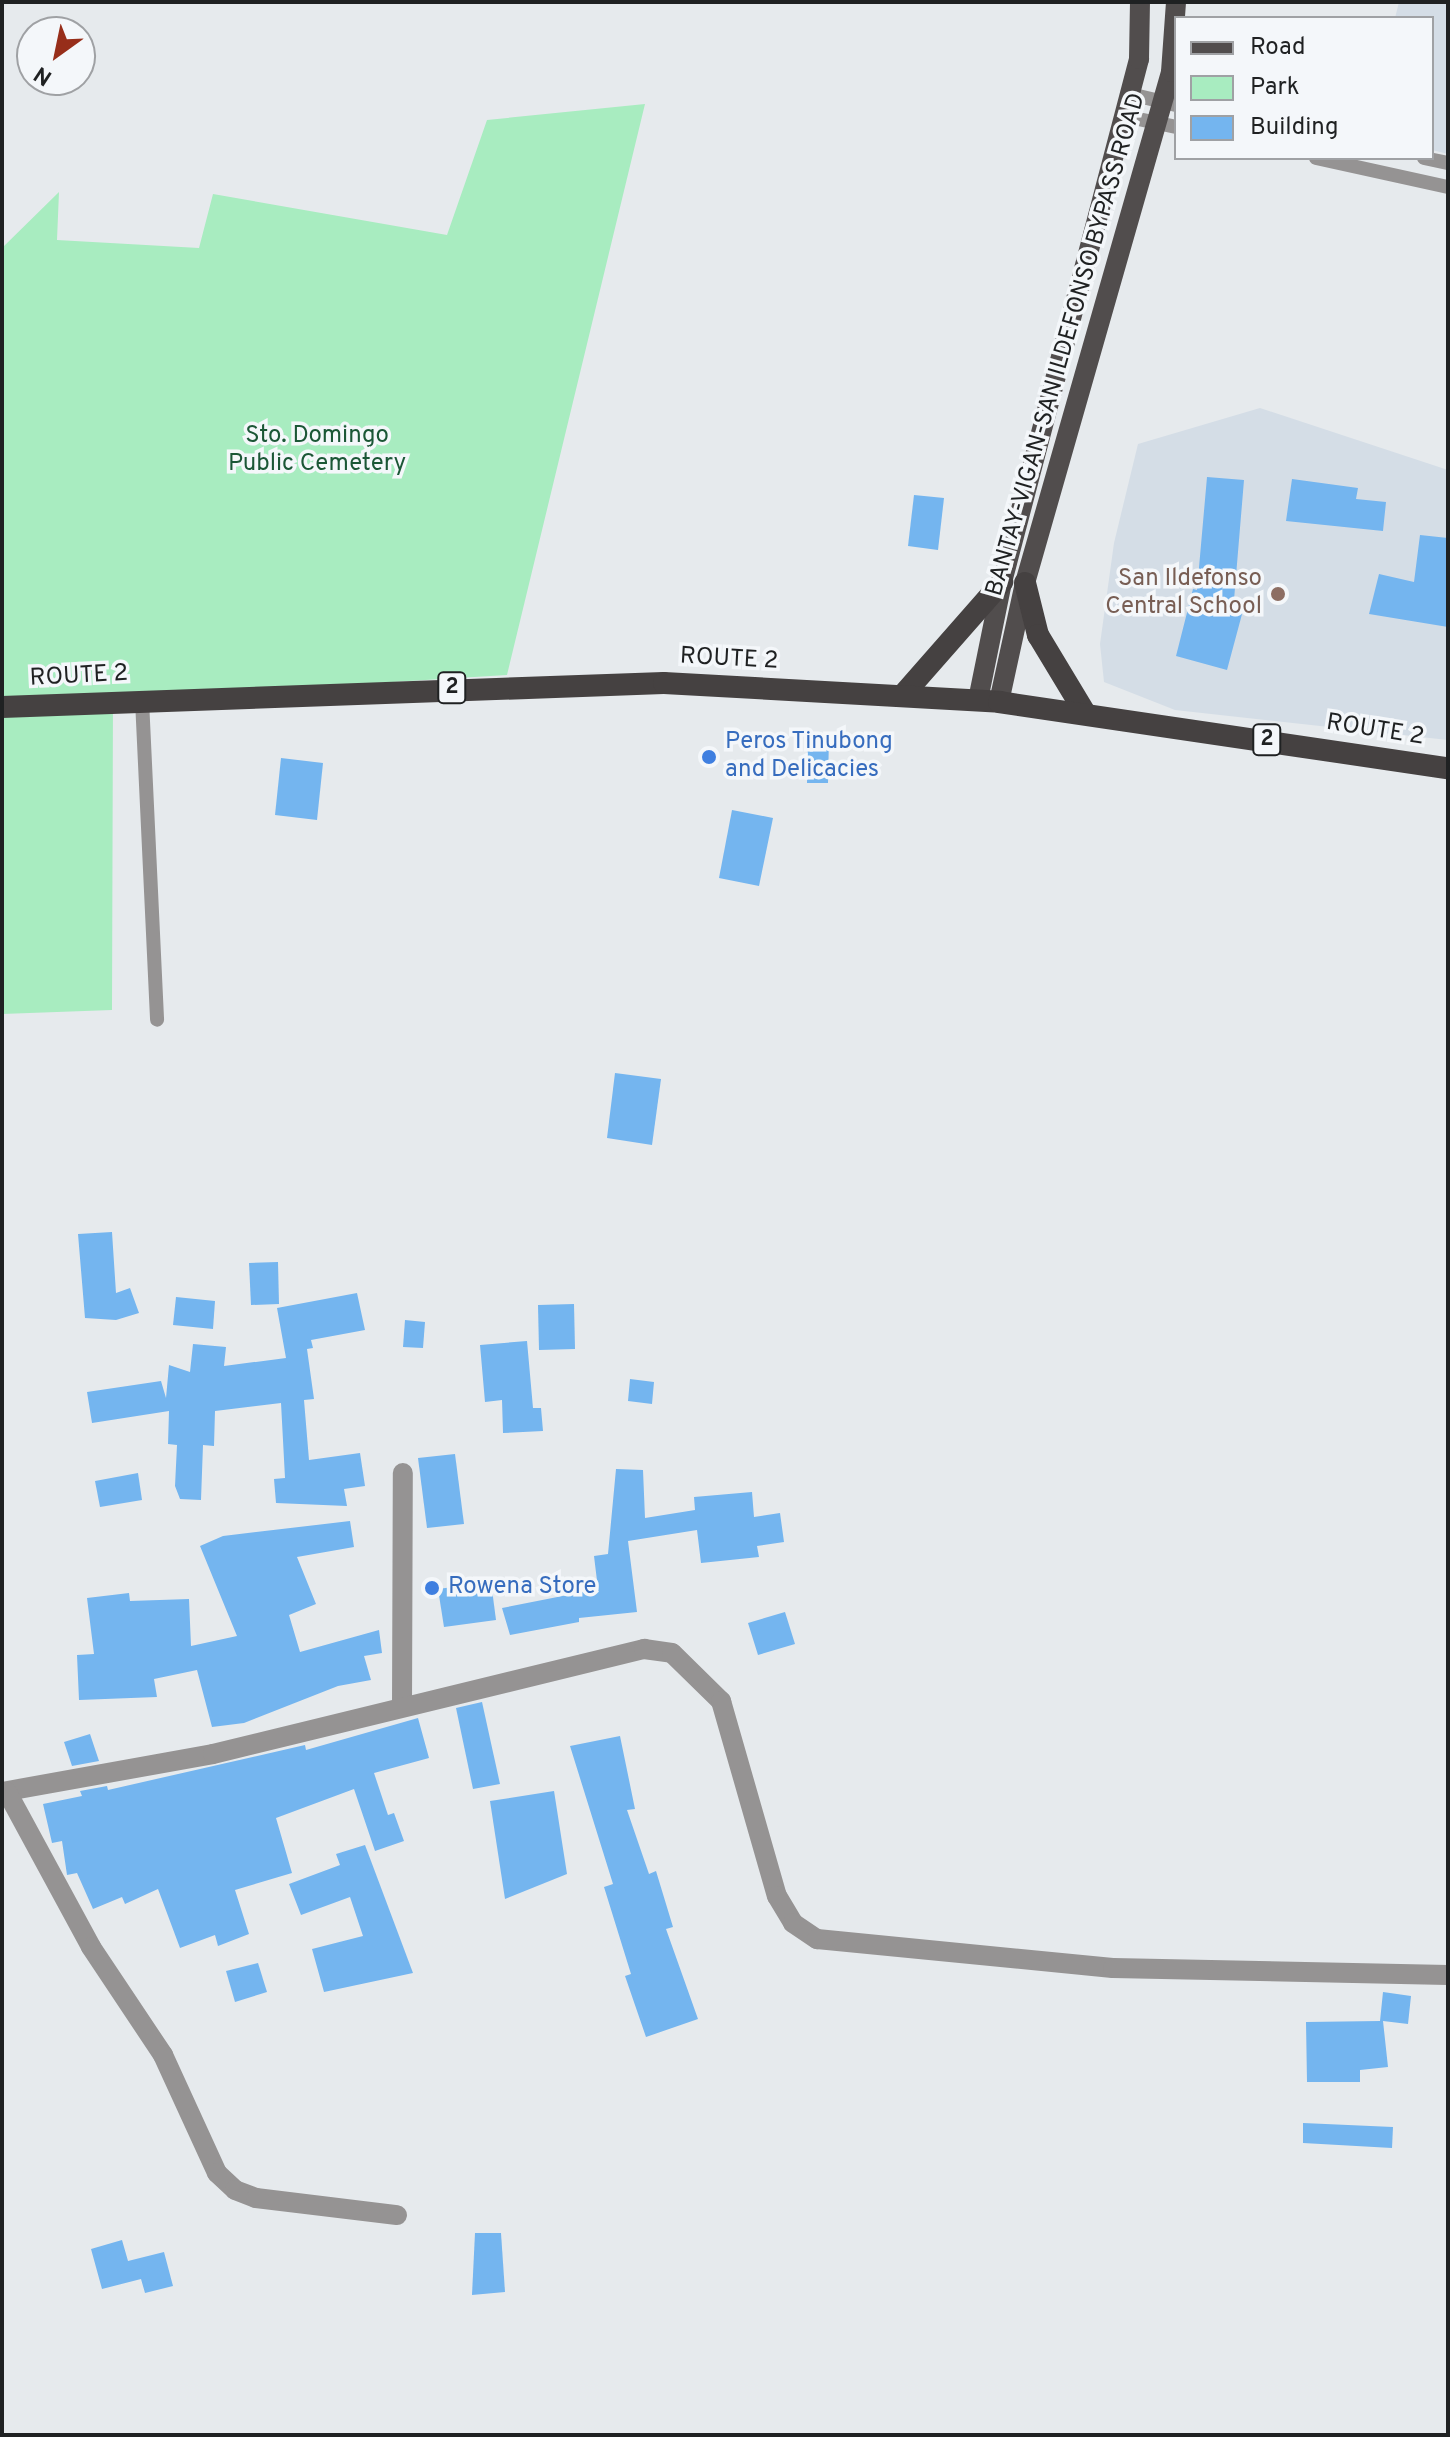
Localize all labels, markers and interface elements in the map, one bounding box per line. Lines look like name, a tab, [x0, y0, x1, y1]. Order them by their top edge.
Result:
north arrow	[16, 16, 96, 96]
legend	[1174, 16, 1434, 160]
text: Road	[1250, 33, 1306, 63]
text: N	[30, 59, 58, 90]
text: Park	[1250, 73, 1300, 103]
street label: BANTAY-VIGAN-SAN ILDEFONSO BYPASS ROAD	[981, 90, 1153, 600]
text: Building	[1250, 113, 1339, 143]
park label: Sto. Domingo Public Cemetery	[228, 423, 406, 479]
place label: San Ildefonso Central School	[1105, 566, 1262, 622]
marker: San Ildefonso Central School	[1269, 585, 1287, 603]
street label: ROUTE 2	[679, 643, 779, 677]
street label: ROUTE 2	[29, 660, 129, 694]
road number: 2	[436, 670, 468, 706]
street label: ROUTE 2	[1324, 709, 1426, 753]
road number: 2	[1251, 722, 1283, 758]
place label: Peros Tinubong and Delicacies	[725, 729, 894, 785]
marker: Peros Tinubong and Delicacies	[700, 748, 718, 766]
place label: Rowena Store	[448, 1574, 596, 1602]
marker: Rowena Store	[423, 1579, 441, 1597]

